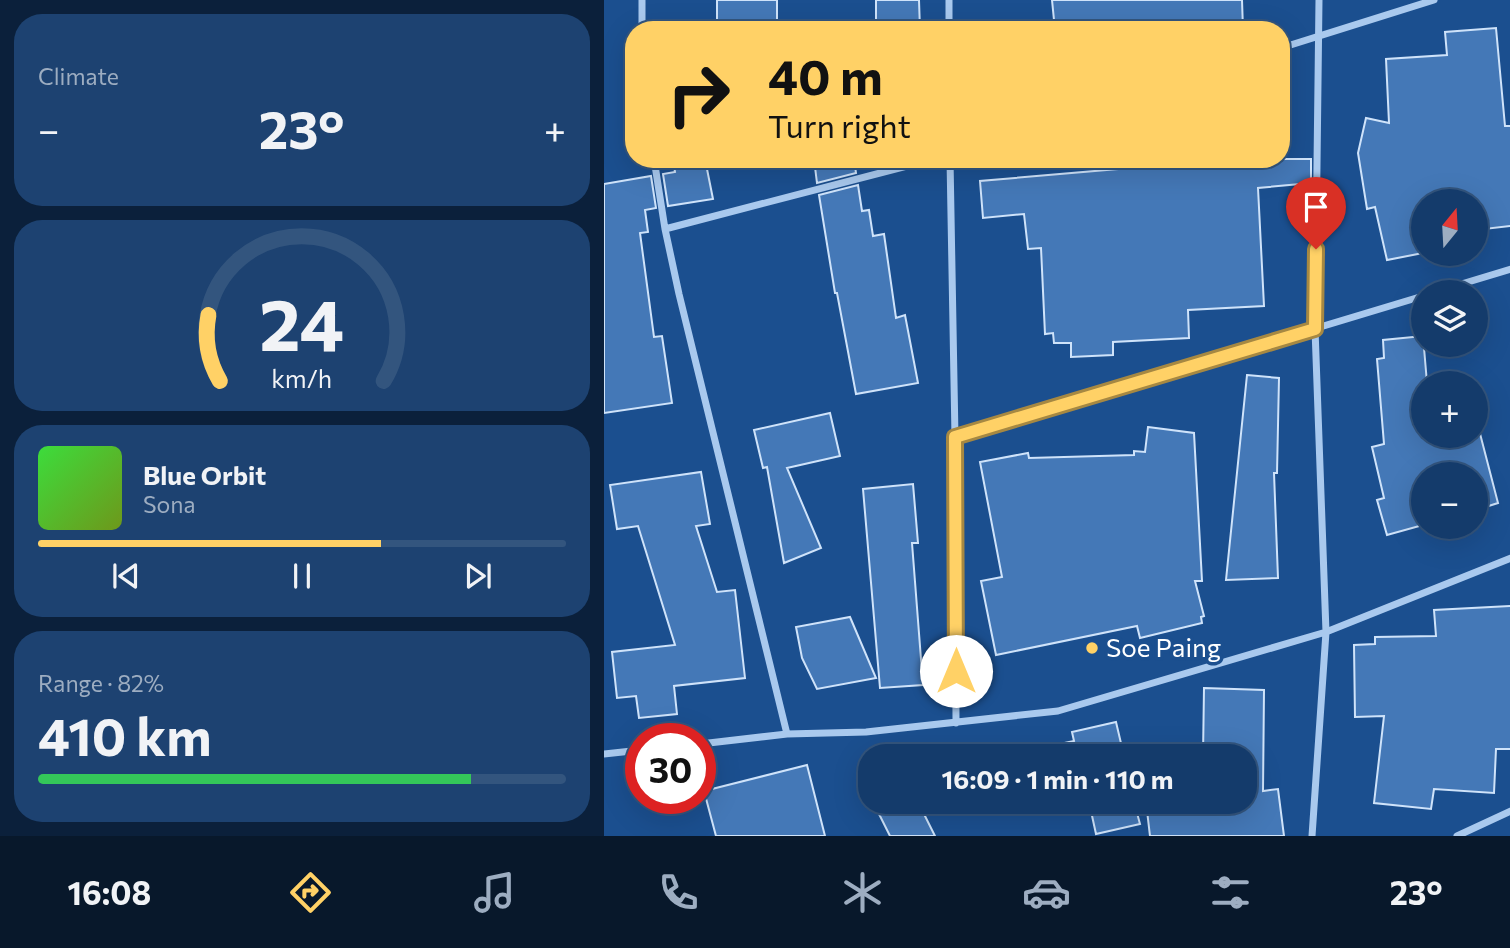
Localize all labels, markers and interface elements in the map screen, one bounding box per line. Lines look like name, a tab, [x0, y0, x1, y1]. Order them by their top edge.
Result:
text: 40 m	[768, 45, 883, 105]
icon: right	[653, 49, 744, 140]
text: Climate	[38, 62, 119, 90]
text: 23°	[259, 96, 345, 160]
text: −	[38, 105, 60, 152]
text: +	[544, 105, 566, 152]
text: Turn right	[768, 105, 911, 145]
pin	[1286, 177, 1346, 249]
icon: arrive	[1297, 188, 1335, 226]
north arrow	[1411, 189, 1488, 266]
map controls	[1411, 189, 1488, 539]
text: 24	[259, 278, 345, 367]
button: layers	[1411, 280, 1488, 357]
text: km/h	[272, 363, 332, 393]
button: +	[1411, 371, 1488, 448]
text: Blue Orbit	[143, 459, 266, 490]
button: −	[1411, 462, 1488, 539]
text: Sona	[143, 490, 195, 518]
icon: previous	[107, 557, 145, 595]
icon: pause	[283, 557, 321, 595]
icon: next	[459, 557, 497, 595]
place label: Soe Paing	[1106, 631, 1221, 662]
position arrow	[919, 634, 993, 708]
marker: Soe Paing	[1084, 640, 1100, 656]
text: Range · 82%	[38, 669, 164, 697]
text: 410 km	[38, 703, 212, 767]
speed limit sign: 30	[625, 723, 716, 814]
text: 16:09 · 1 min · 110 m	[942, 763, 1173, 794]
icon: directions	[286, 868, 335, 917]
icon: music	[470, 868, 519, 917]
icon: phone	[654, 868, 703, 917]
icon: climate	[838, 868, 887, 917]
icon: car	[1022, 868, 1071, 917]
icon: filters	[1206, 868, 1255, 917]
text: 16:08	[67, 872, 151, 912]
text: 23°	[1390, 872, 1443, 912]

